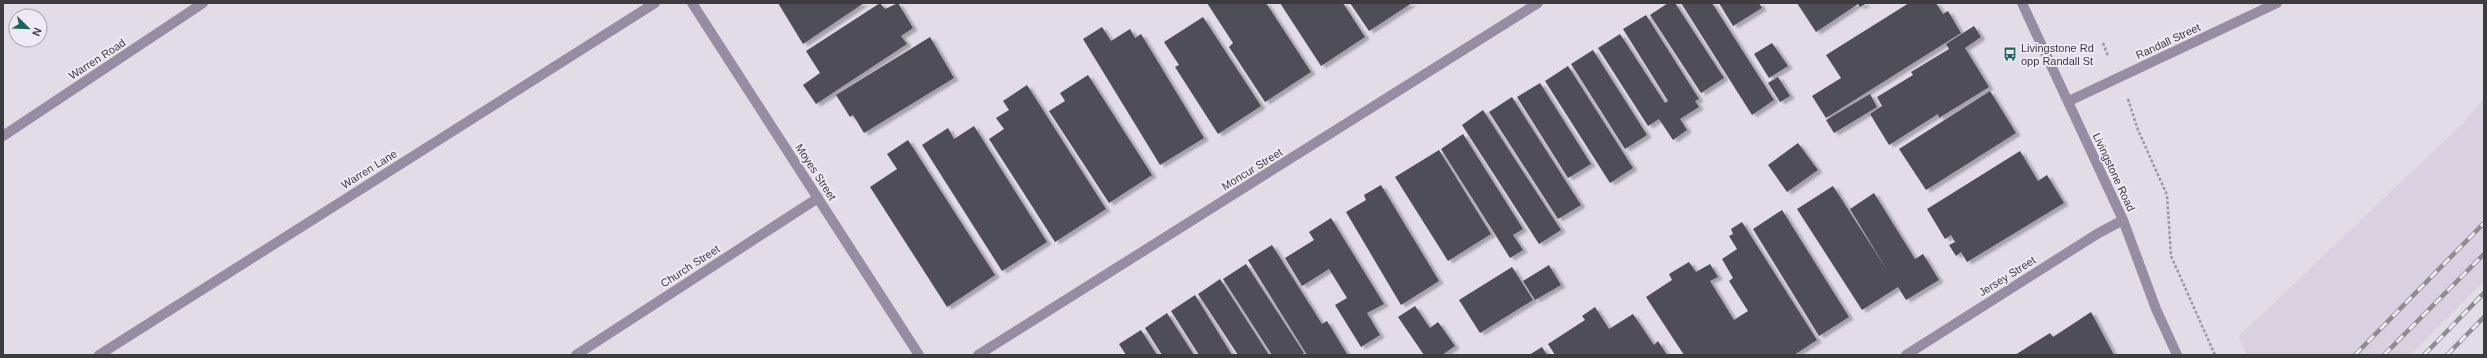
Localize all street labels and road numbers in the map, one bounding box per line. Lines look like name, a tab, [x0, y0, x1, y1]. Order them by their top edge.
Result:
street label: Randall Street	[2134, 21, 2202, 61]
street label: Warren Road	[66, 36, 128, 82]
street label: Livingstone Road	[2091, 131, 2137, 213]
street label: Moyes Street	[793, 142, 839, 202]
street label: Moncur Street	[1220, 146, 1284, 192]
street label: Warren Lane	[339, 147, 399, 191]
street label: Church Street	[658, 242, 722, 290]
street label: Jersey Street	[1976, 254, 2038, 298]

